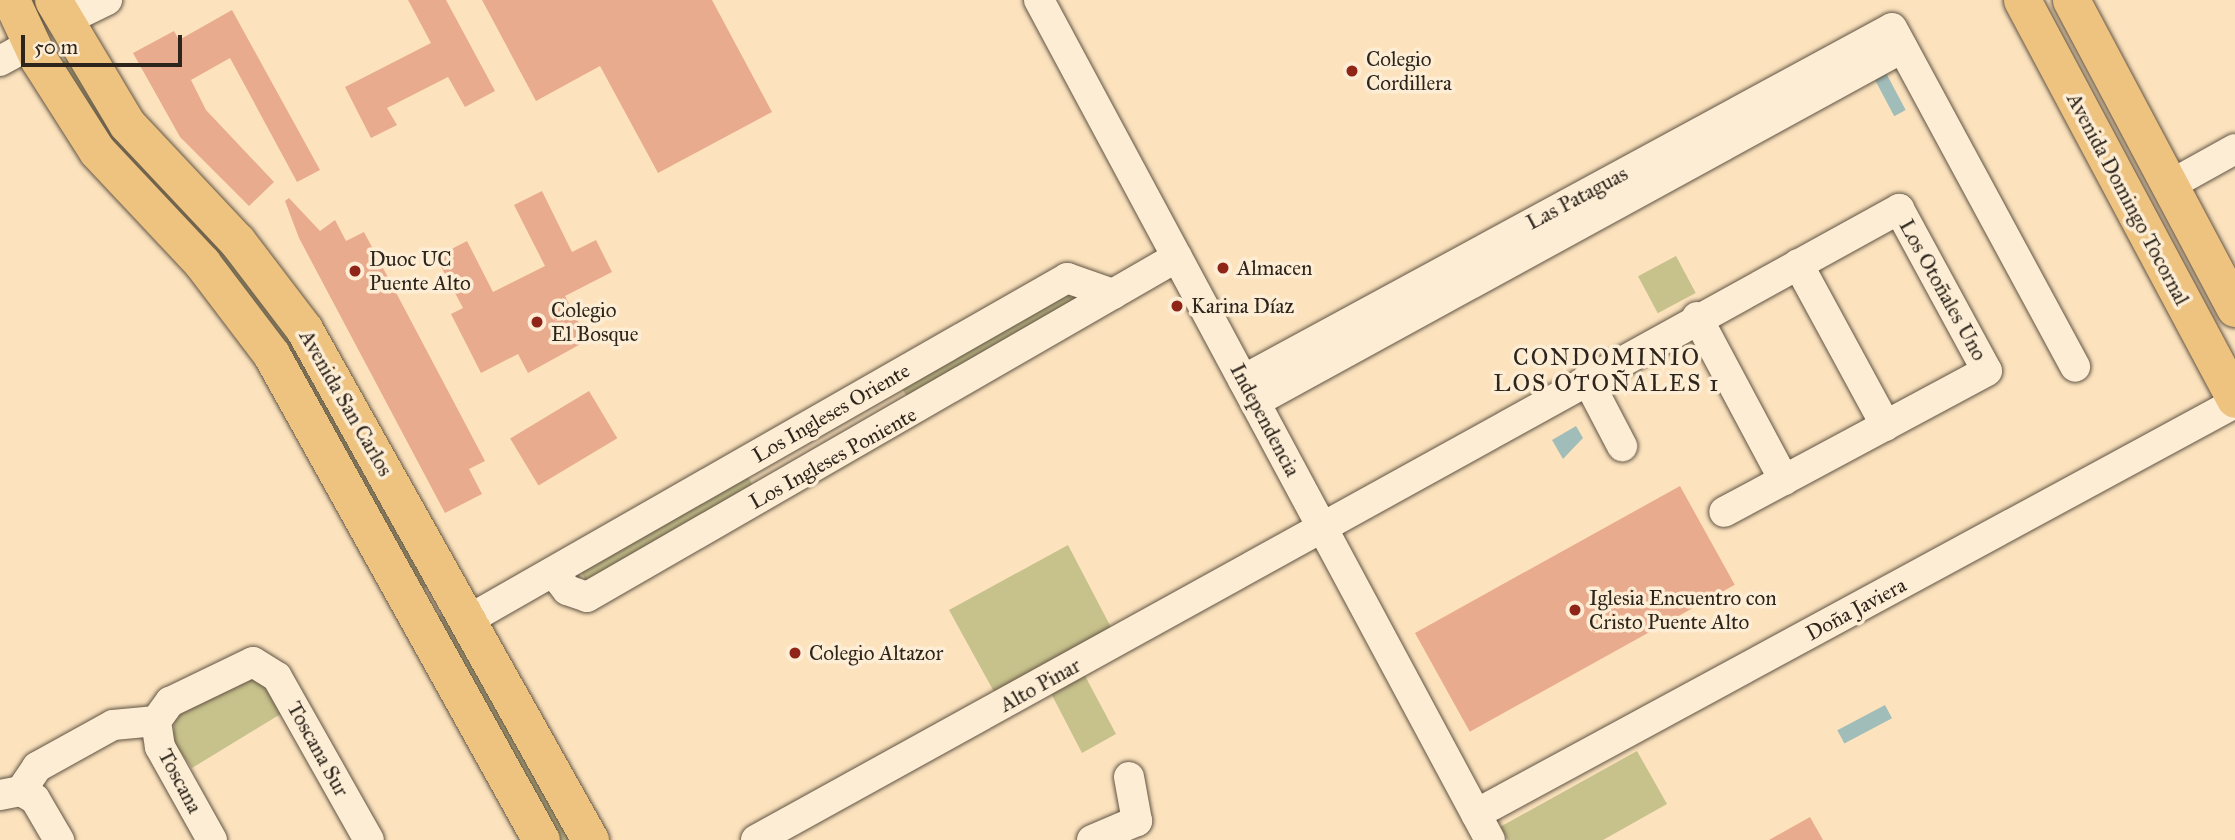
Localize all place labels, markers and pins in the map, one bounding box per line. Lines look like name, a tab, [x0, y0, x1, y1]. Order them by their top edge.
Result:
place label: Colegio Cordillera	[1366, 46, 1452, 96]
marker: Colegio Cordillera	[1344, 63, 1360, 79]
place label: Duoc UC Puente Alto	[369, 246, 471, 296]
place label: Almacen	[1237, 255, 1312, 281]
marker: Almacen	[1215, 260, 1231, 276]
marker: Duoc UC Puente Alto	[347, 263, 363, 279]
place label: Karina Díaz	[1191, 293, 1294, 319]
place label: Colegio El Bosque	[551, 297, 639, 347]
marker: Karina Díaz	[1169, 298, 1185, 314]
marker: Colegio El Bosque	[529, 314, 545, 330]
place label: Iglesia Encuentro con Cristo Puente Alto	[1589, 585, 1777, 635]
marker: Iglesia Encuentro con Cristo Puente Alto	[1567, 602, 1583, 618]
place label: Colegio Altazor	[809, 640, 943, 666]
marker: Colegio Altazor	[787, 645, 803, 661]

